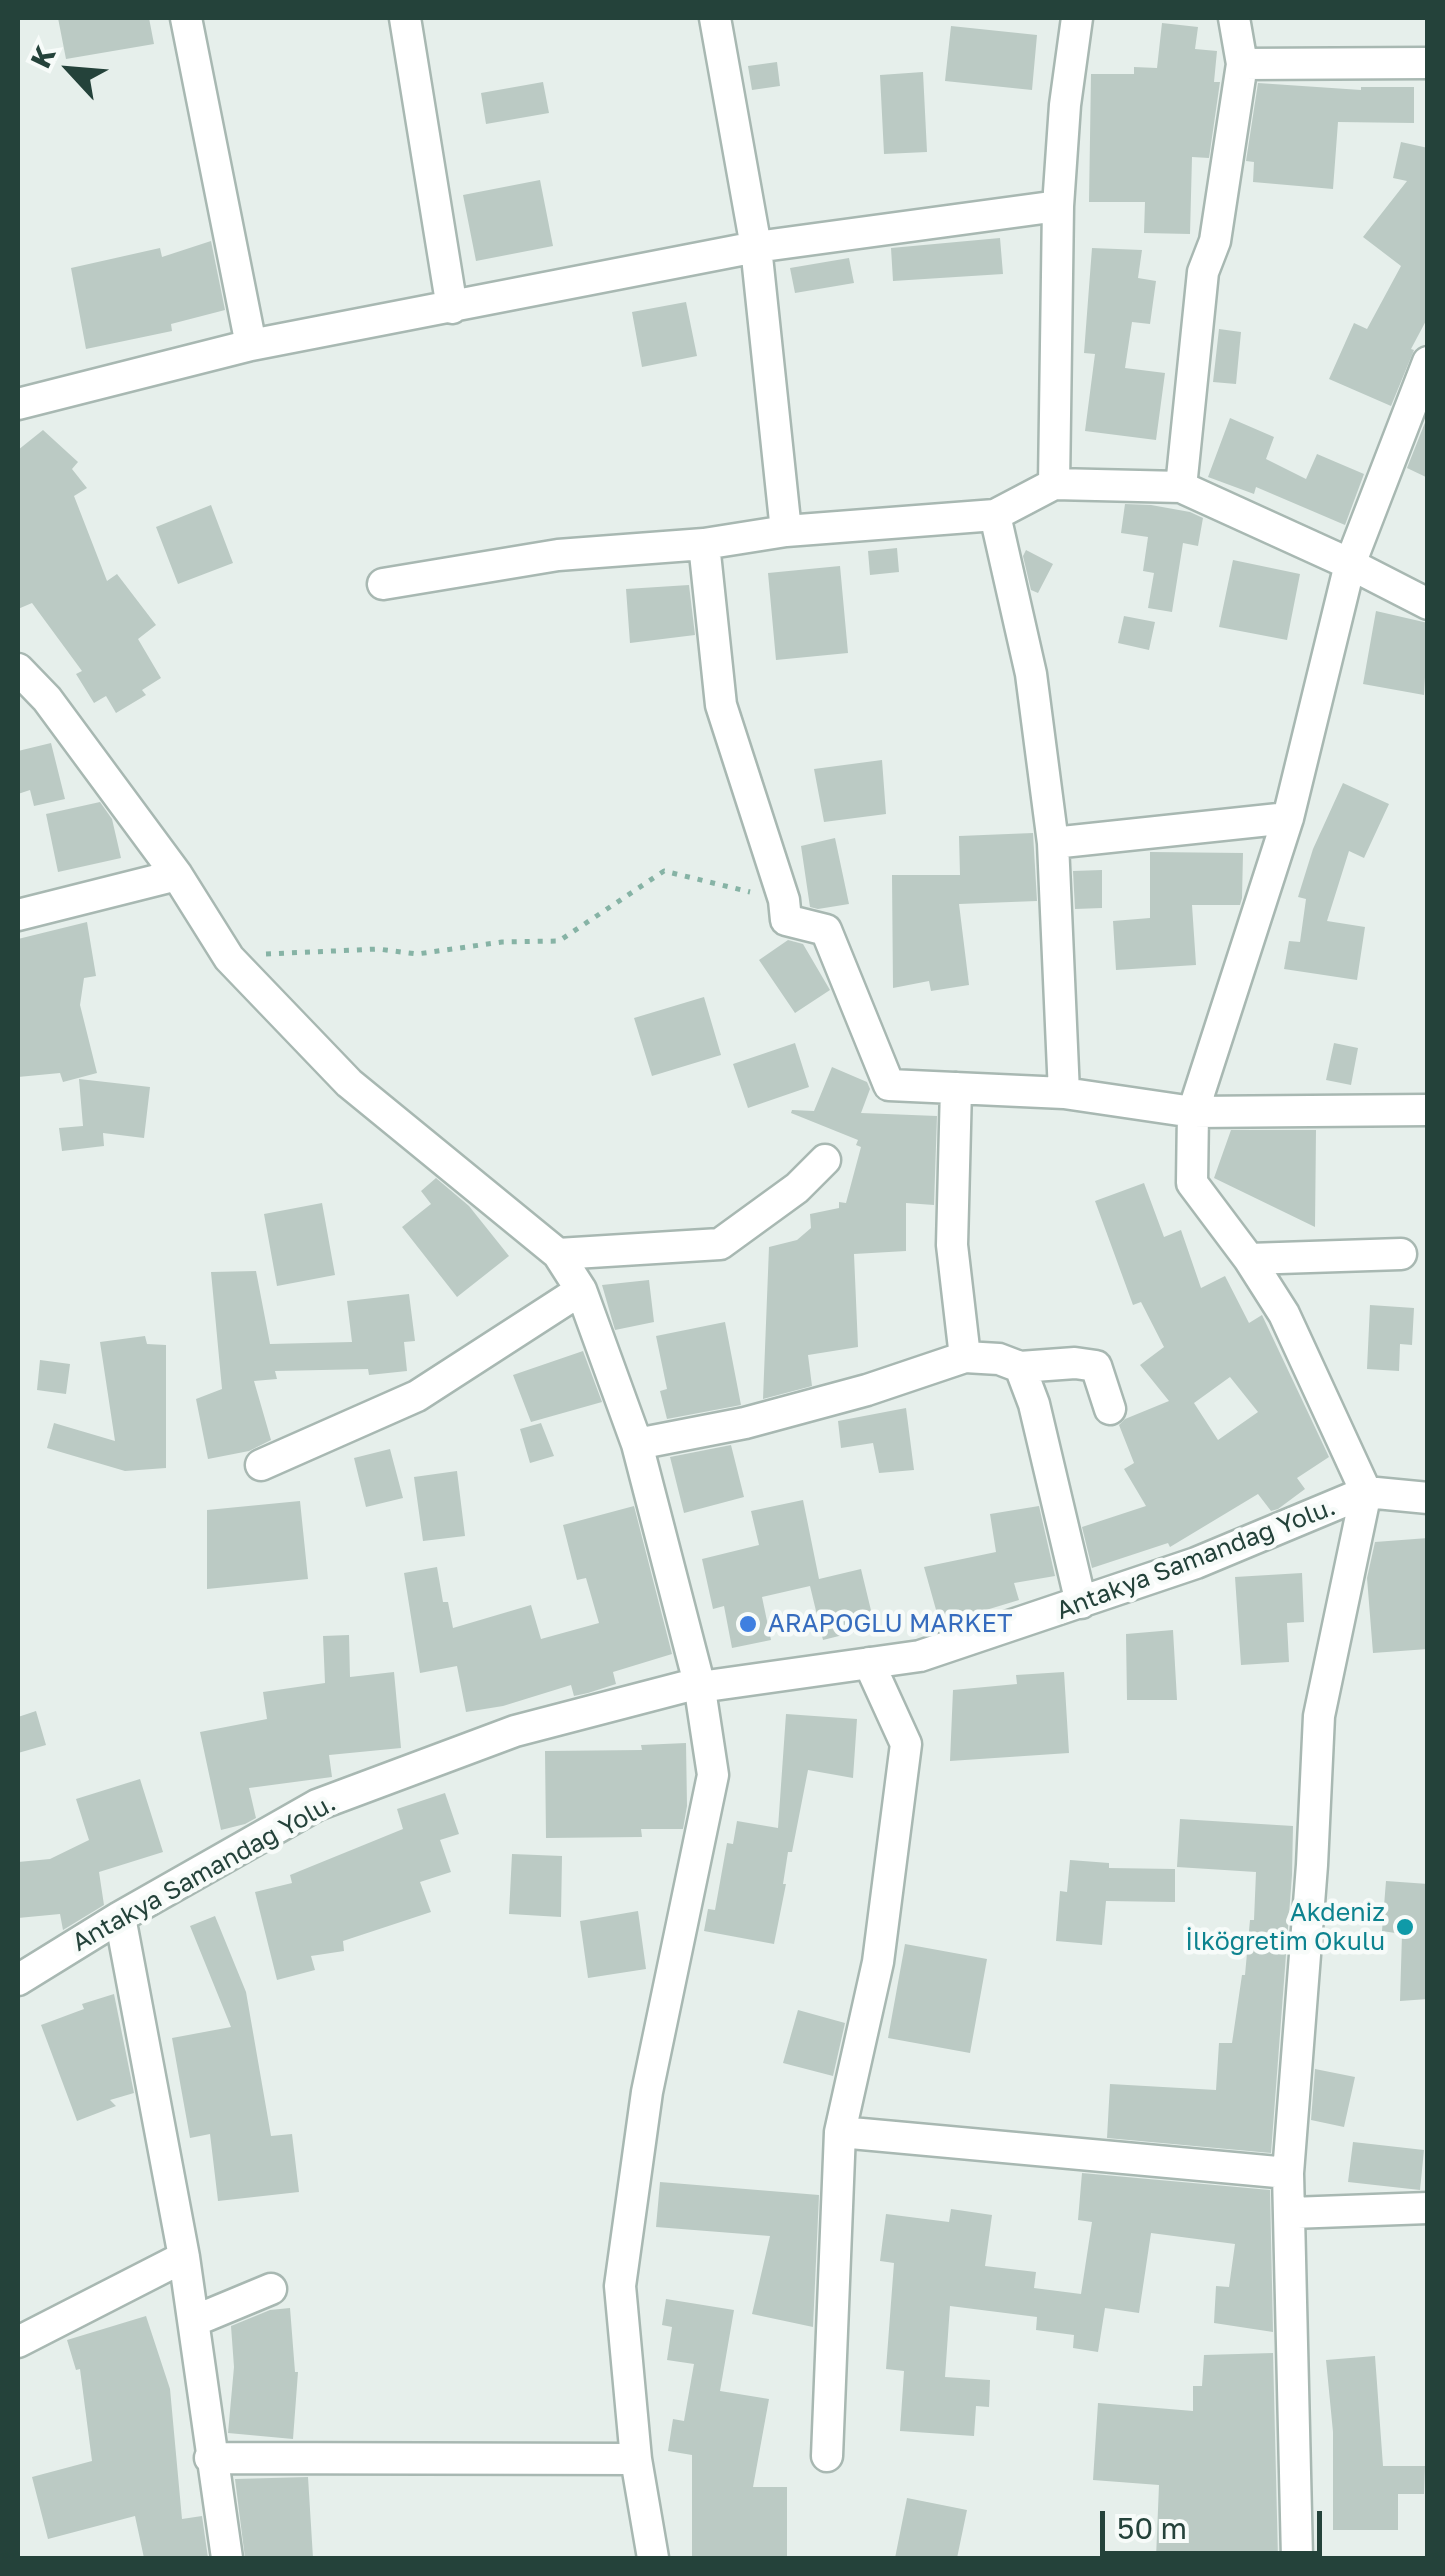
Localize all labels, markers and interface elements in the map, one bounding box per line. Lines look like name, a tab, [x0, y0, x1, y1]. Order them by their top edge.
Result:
north arrow	[20, 20, 120, 120]
text: K	[23, 40, 62, 73]
street label: Antakya Samandağ Yolu.	[1052, 1492, 1340, 1626]
place label: ARAPOĞLU MARKET	[768, 1609, 1012, 1639]
marker: ARAPOĞLU MARKET	[737, 1613, 759, 1635]
street label: Antakya Samandağ Yolu.	[67, 1788, 341, 1958]
place label: Akdeniz İlköğretim Okulu	[1185, 1898, 1385, 1957]
marker: Akdeniz İlköğretim Okulu	[1394, 1916, 1416, 1938]
scale bar	[1105, 2491, 1328, 2553]
text: 50 m	[1117, 2510, 1187, 2546]

